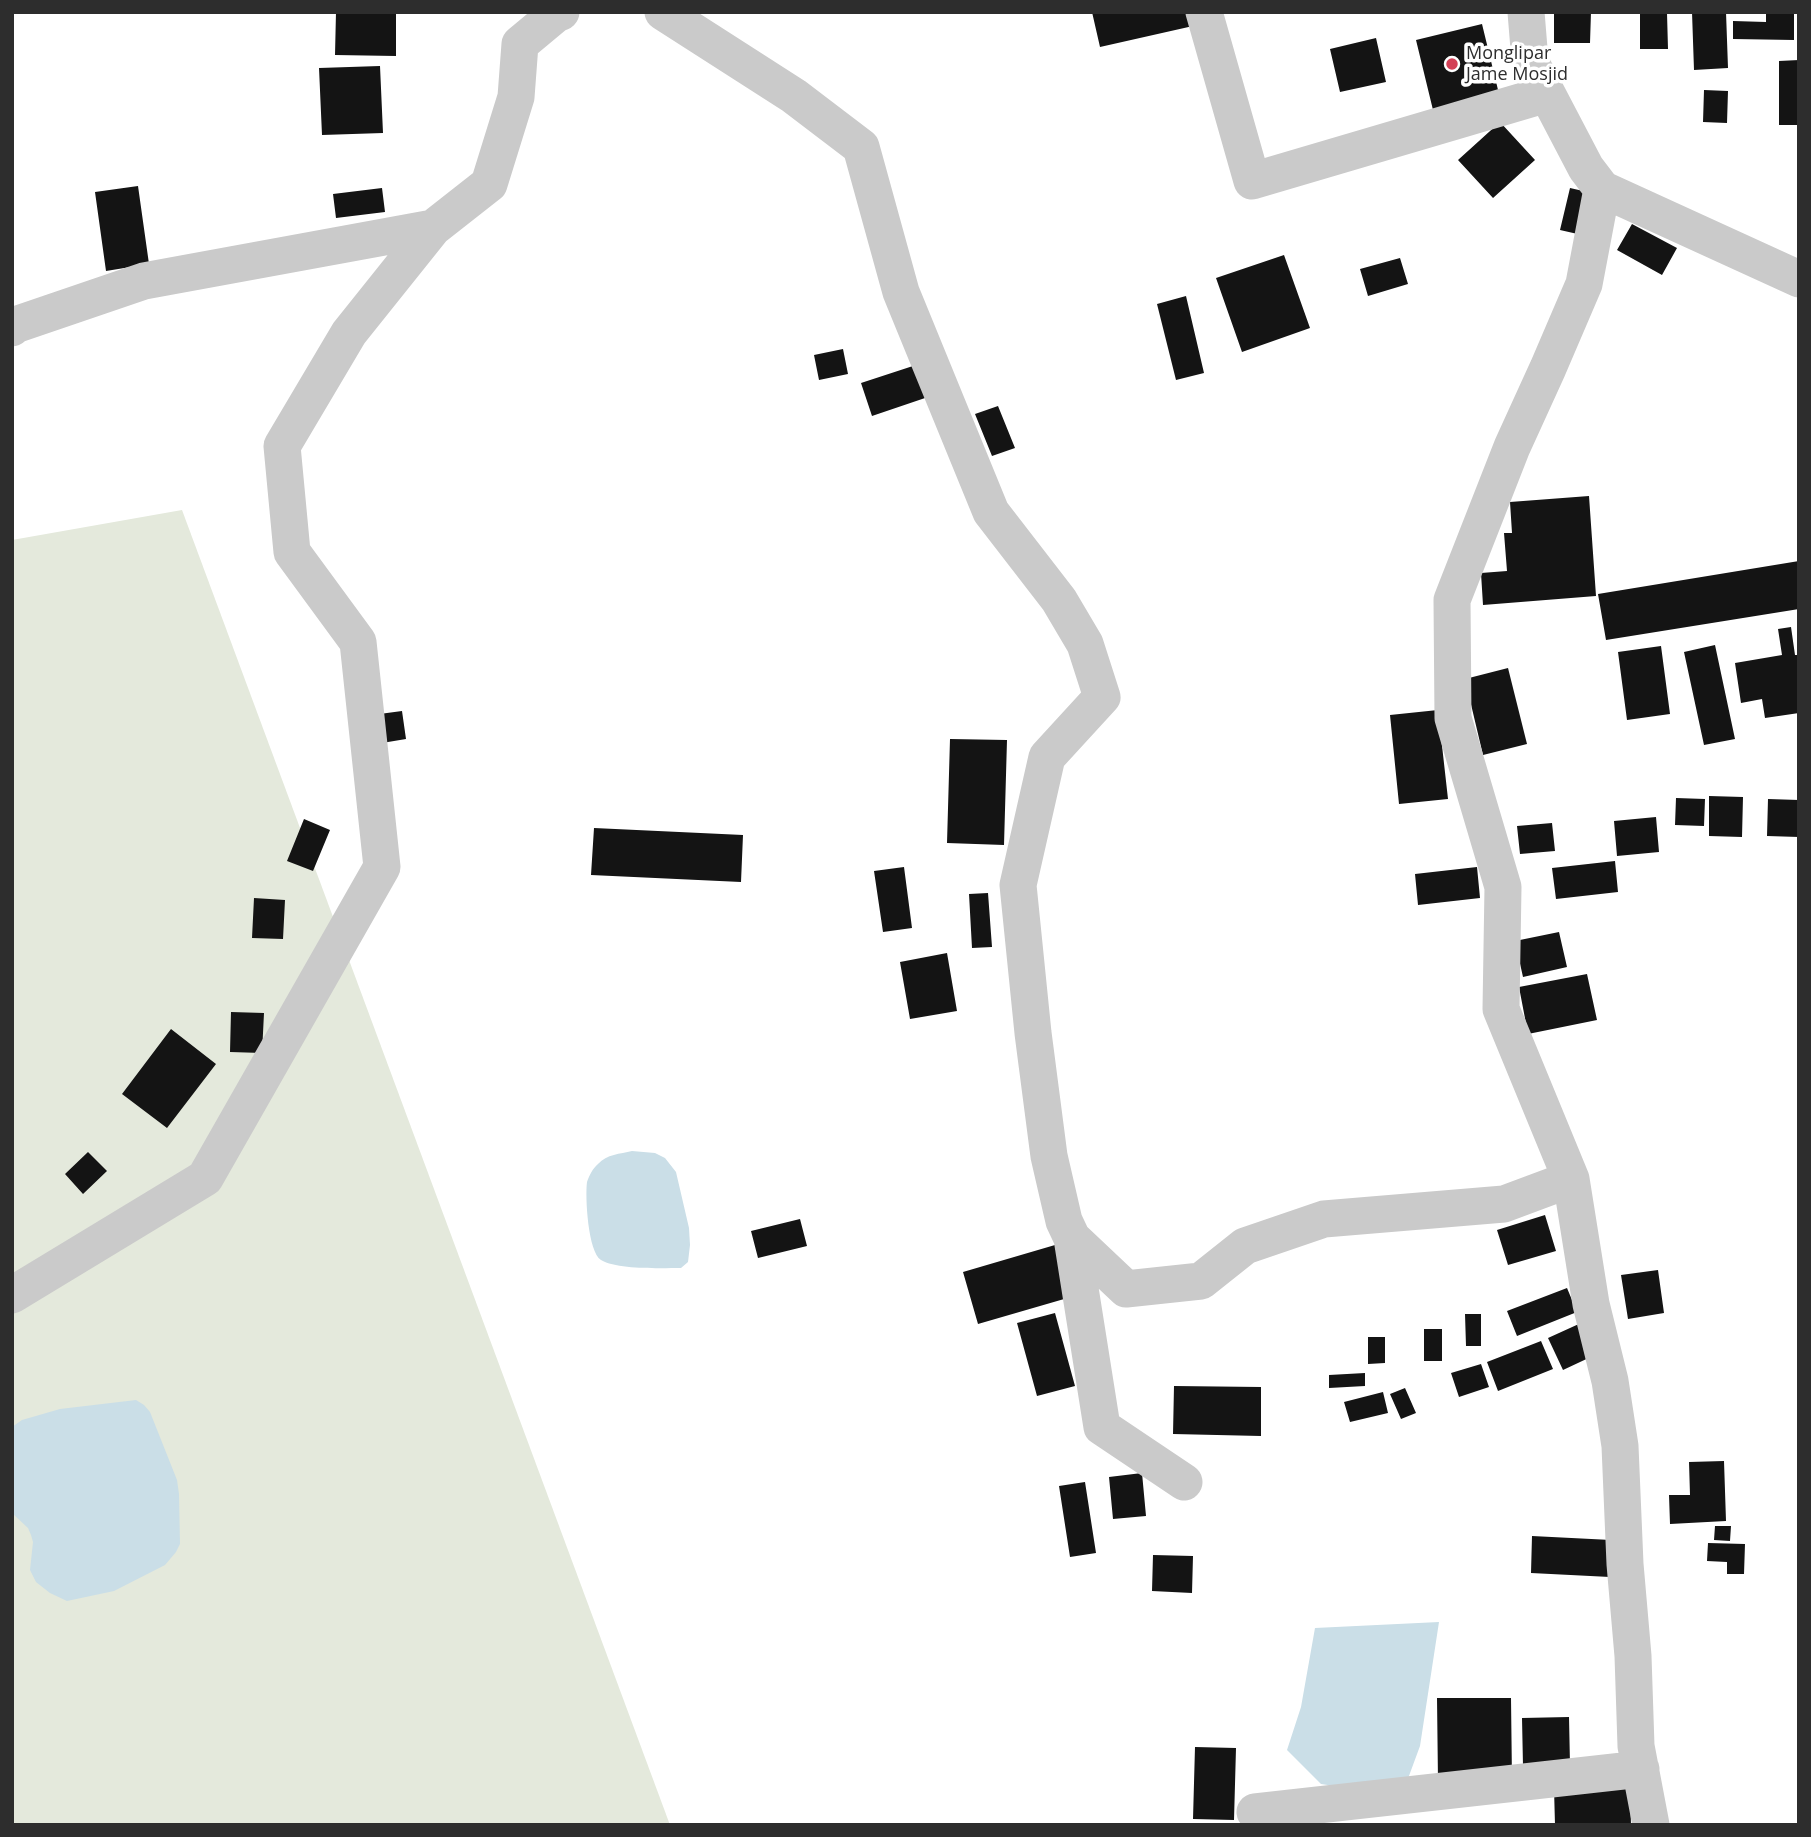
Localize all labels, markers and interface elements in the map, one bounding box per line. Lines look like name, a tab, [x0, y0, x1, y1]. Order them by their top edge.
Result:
place label: Monglipar Jame Mosjid	[1466, 43, 1568, 86]
marker: Monglipar Jame Mosjid	[1444, 56, 1460, 72]

